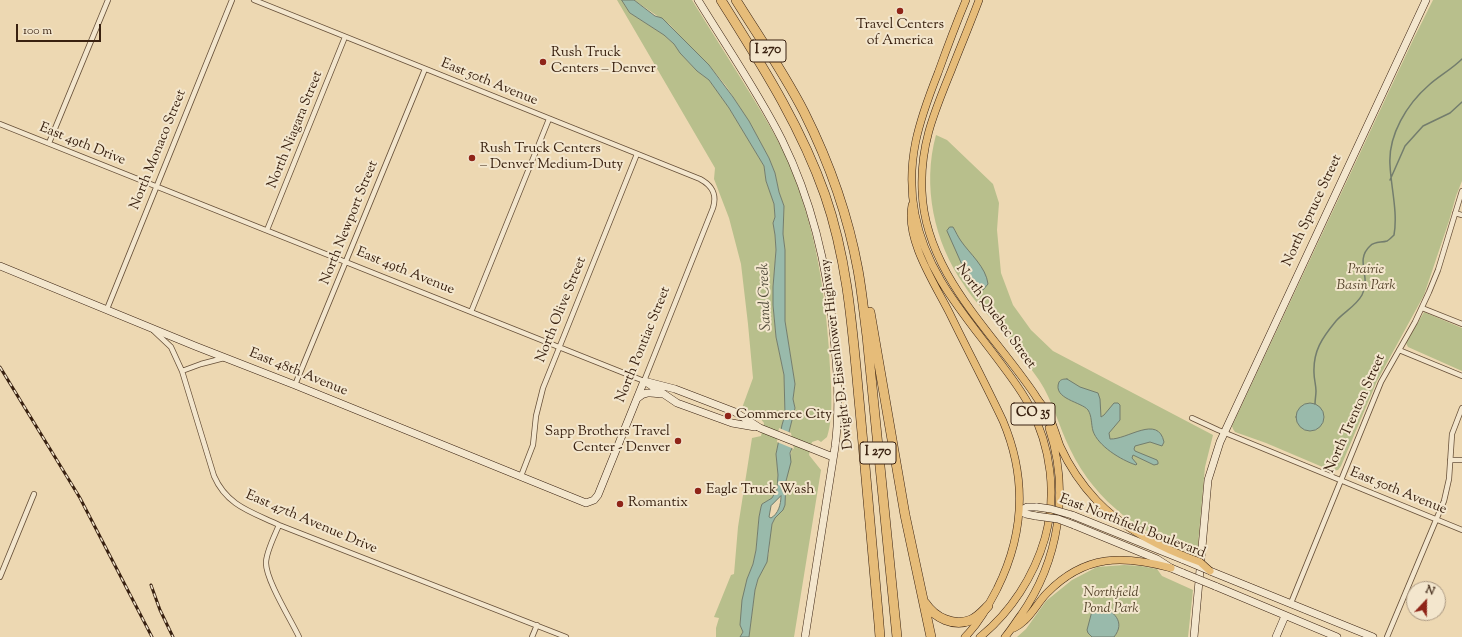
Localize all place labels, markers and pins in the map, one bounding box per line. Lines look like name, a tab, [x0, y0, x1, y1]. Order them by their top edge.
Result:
marker: Travel Centers of America	[895, 6, 905, 16]
place label: Travel Centers of America	[856, 18, 944, 50]
place label: Rush Truck Centers – Denver	[551, 46, 656, 78]
marker: Rush Truck Centers – Denver	[538, 57, 548, 67]
place label: Rush Truck Centers – Denver Medium-Duty	[480, 142, 623, 174]
marker: Rush Truck Centers – Denver Medium-Duty	[467, 153, 477, 163]
place label: Commerce City	[736, 408, 832, 424]
marker: Commerce City	[723, 411, 733, 421]
place label: Sapp Brothers Travel Center - Denver	[545, 425, 670, 458]
marker: Sapp Brothers Travel Center - Denver	[673, 436, 683, 446]
place label: Eagle Truck Wash	[706, 483, 815, 499]
marker: Eagle Truck Wash	[693, 486, 703, 496]
place label: Romantix	[628, 496, 688, 512]
marker: Romantix	[615, 499, 625, 509]

